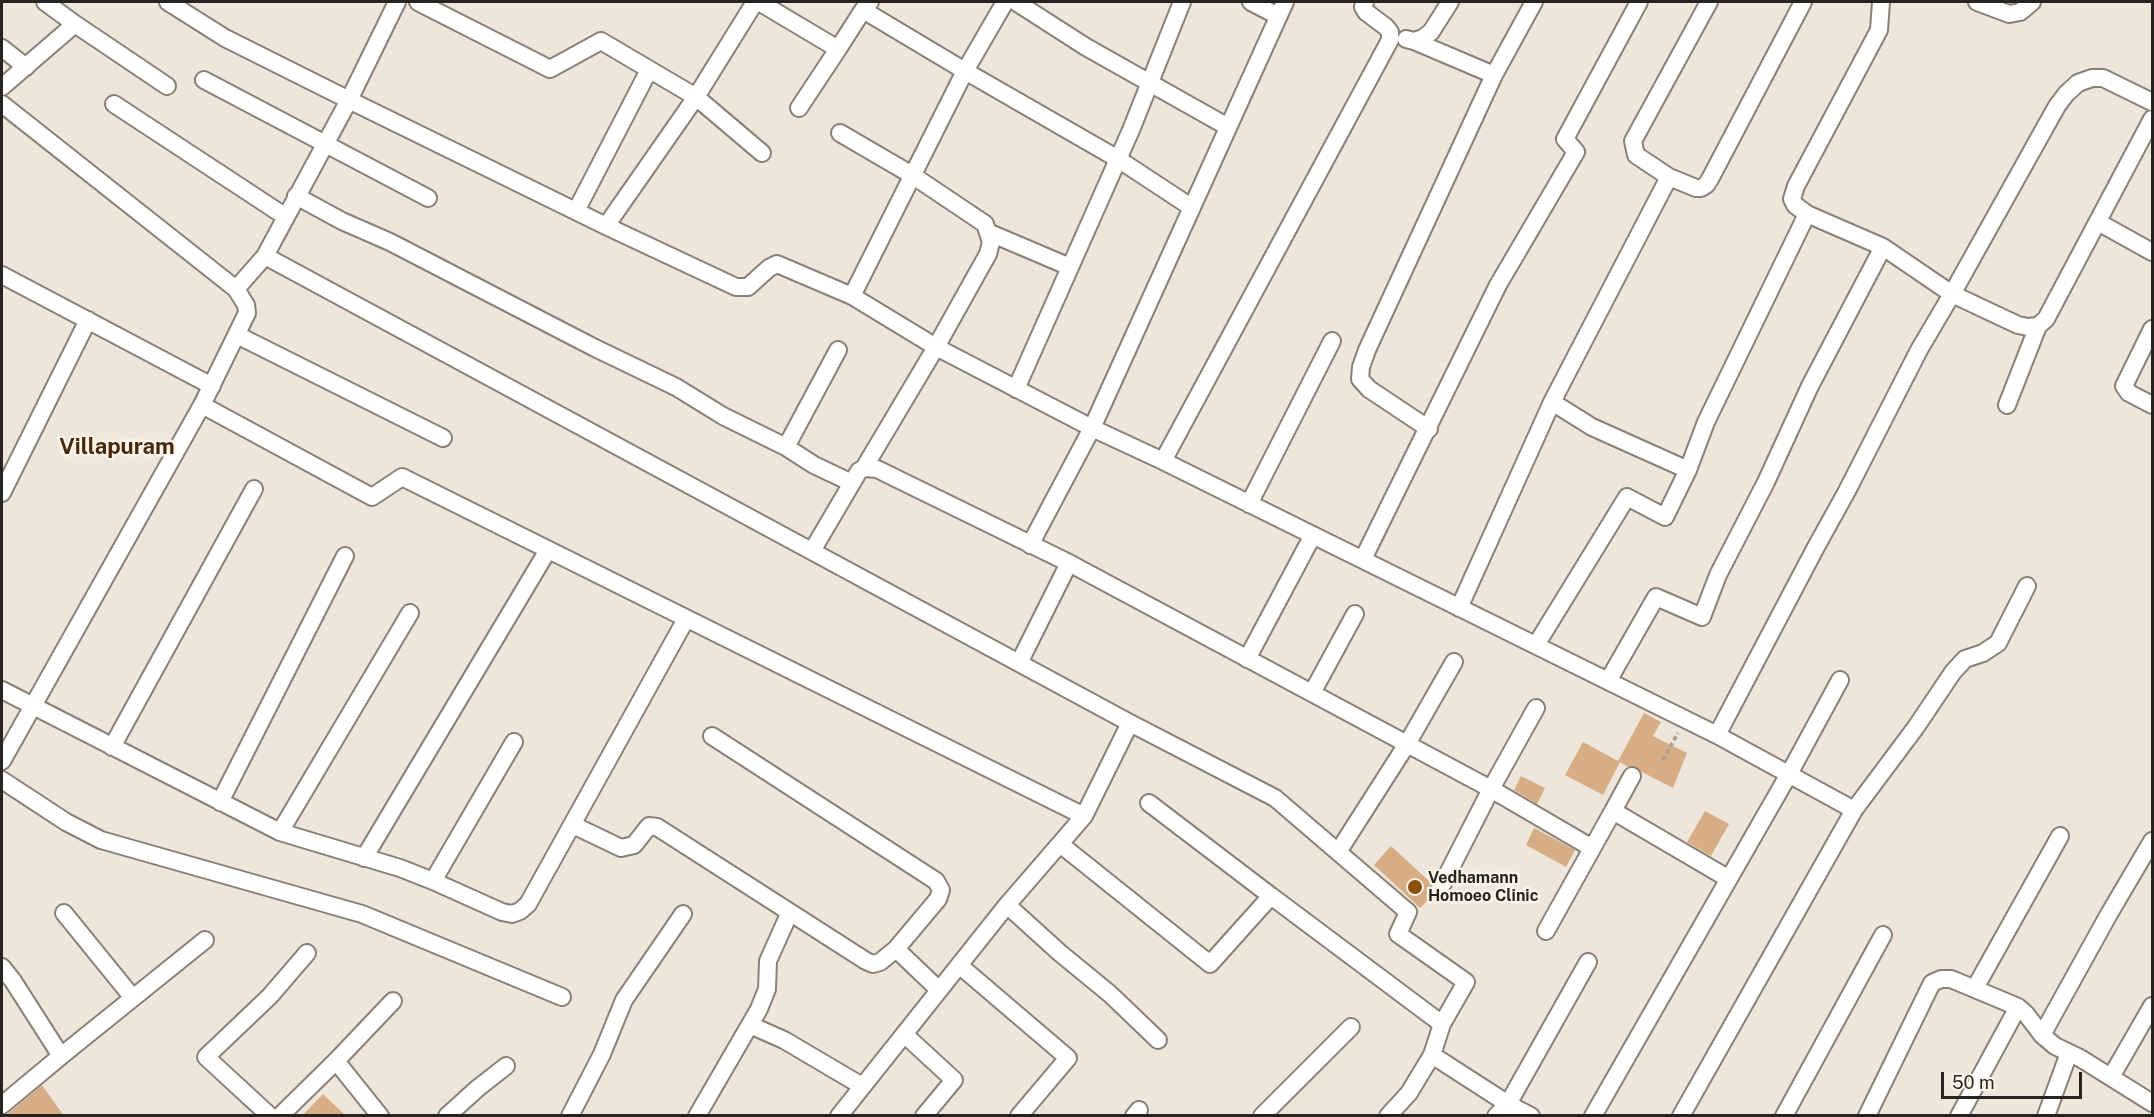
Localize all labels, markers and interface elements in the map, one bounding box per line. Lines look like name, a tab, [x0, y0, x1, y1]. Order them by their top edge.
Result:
district label: Villapuram	[59, 434, 175, 460]
place label: Vedhamann Homoeo Clinic	[1428, 868, 1538, 906]
marker: Vedhamann Homoeo Clinic	[1406, 878, 1424, 896]
scale bar	[1944, 1060, 2085, 1098]
text: 50 m	[1952, 1072, 1995, 1093]

